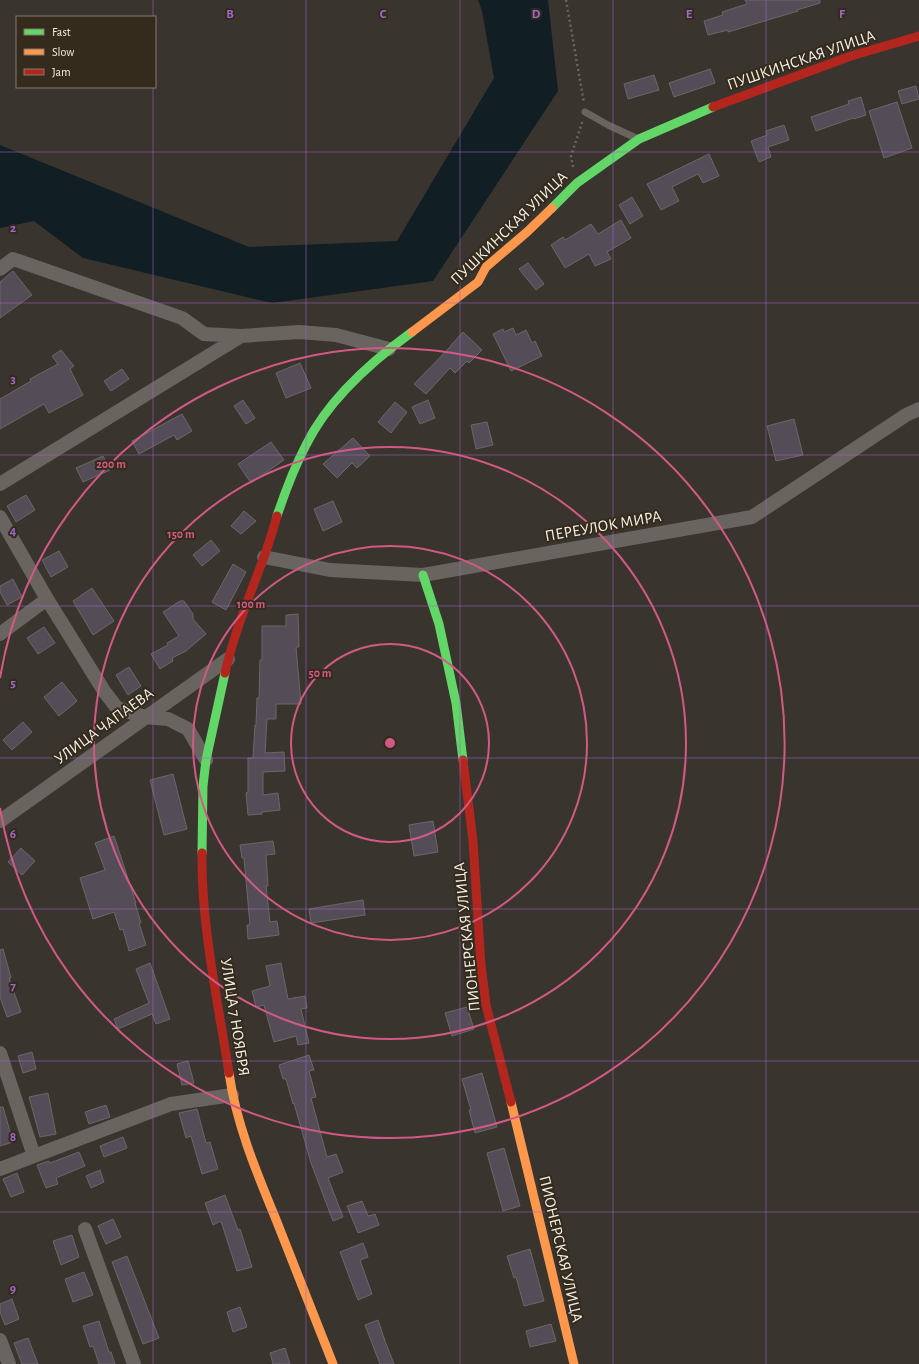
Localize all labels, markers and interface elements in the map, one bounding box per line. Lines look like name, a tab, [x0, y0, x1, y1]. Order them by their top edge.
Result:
text: B	[226, 8, 234, 21]
text: C	[380, 8, 387, 21]
text: D	[532, 8, 541, 21]
text: E	[686, 8, 693, 21]
text: F	[839, 8, 846, 21]
legend	[16, 16, 156, 88]
text: Fast	[52, 26, 71, 38]
street label: ПУШКИНСКАЯ УЛИЦА	[725, 27, 878, 93]
text: Slow	[52, 46, 74, 58]
text: Jam	[52, 66, 71, 78]
street label: ПУШКИНСКАЯ УЛИЦА	[448, 168, 571, 288]
text: 2	[10, 222, 16, 235]
text: 3	[10, 373, 16, 386]
text: 200 m	[96, 458, 126, 470]
street label: ПЕРЕУЛОК МИРА	[544, 508, 663, 544]
text: 4	[10, 525, 17, 538]
text: 150 m	[167, 528, 195, 540]
text: 100 m	[237, 598, 265, 610]
text: 50 m	[309, 667, 332, 679]
text: 5	[10, 677, 16, 690]
street label: УЛИЦА ЧАПАЕВА	[52, 684, 157, 767]
centre of rings	[383, 736, 397, 750]
text: 6	[10, 828, 16, 841]
street label: ПИОНЕРСКАЯ УЛИЦА	[451, 861, 483, 1012]
street label: УЛИЦА 7 НОЯБРЯ	[218, 957, 252, 1077]
text: 7	[10, 980, 16, 993]
text: 8	[10, 1131, 16, 1144]
street label: ПИОНЕРСКАЯ УЛИЦА	[536, 1174, 586, 1324]
text: 9	[10, 1283, 16, 1296]

